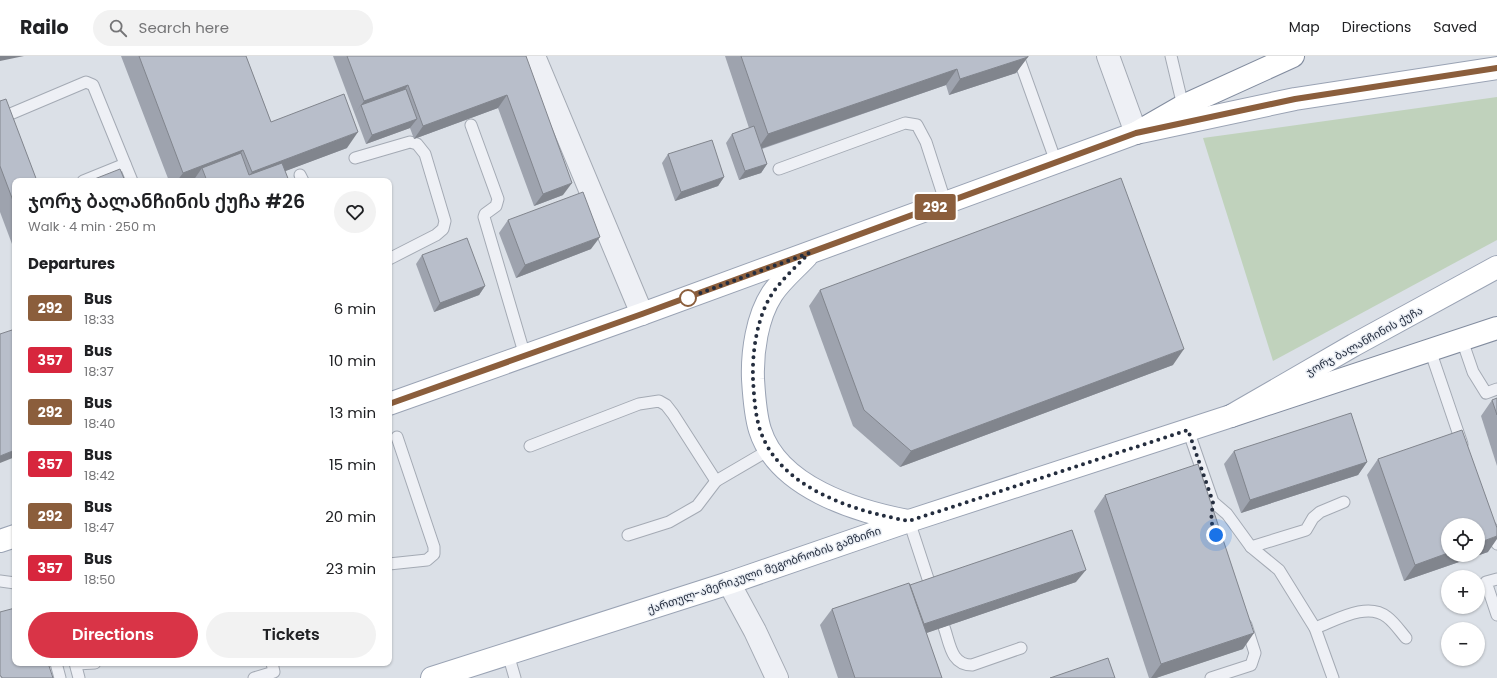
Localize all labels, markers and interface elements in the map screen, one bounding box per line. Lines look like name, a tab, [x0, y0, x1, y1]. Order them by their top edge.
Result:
search box	[93, 10, 373, 46]
text: Railo	[20, 14, 69, 41]
icon: search	[107, 17, 129, 39]
text: Search here	[139, 17, 229, 38]
text: Map	[1289, 17, 1320, 37]
text: Directions	[1342, 17, 1411, 37]
text: Saved	[1433, 17, 1477, 37]
text: ჯორჯ ბალანჩინის ქუჩა #26	[28, 188, 305, 215]
button: heart	[334, 191, 376, 233]
line badge: 292	[912, 194, 958, 220]
text: 292	[923, 197, 947, 217]
text: Walk · 4 min · 250 m	[28, 217, 156, 236]
text: Departures	[28, 253, 115, 274]
text: Bus	[84, 288, 112, 309]
unlabelled marker	[679, 289, 697, 307]
text: 292	[38, 298, 62, 318]
text: 6 min	[334, 298, 376, 319]
street label: ჯორჯ ბალანჩინის ქუჩა	[1303, 302, 1425, 380]
text: 18:33	[84, 310, 114, 329]
text: Bus	[84, 340, 112, 361]
text: 357	[37, 350, 63, 370]
text: 10 min	[329, 350, 376, 371]
text: 18:37	[84, 362, 114, 381]
text: Bus	[84, 392, 112, 413]
text: 292	[38, 402, 62, 422]
text: 13 min	[330, 402, 376, 423]
text: 18:40	[84, 414, 115, 433]
text: Bus	[84, 444, 112, 465]
text: 357	[37, 454, 63, 474]
text: 15 min	[329, 454, 376, 475]
text: 18:42	[84, 466, 115, 485]
text: Bus	[84, 496, 112, 517]
text: 292	[38, 506, 62, 526]
text: 20 min	[325, 506, 376, 527]
text: 18:47	[84, 518, 114, 537]
map controls	[1441, 518, 1485, 666]
button: locate	[1441, 518, 1485, 562]
street label: ქართულ-ამერიკული მეგობრობის გამზირი	[645, 522, 883, 618]
your location	[1206, 525, 1226, 545]
text: Bus	[84, 548, 112, 569]
text: 357	[37, 558, 63, 578]
text: 23 min	[326, 558, 376, 579]
text: 18:50	[84, 570, 115, 589]
button: +	[1441, 570, 1485, 614]
button: Directions	[28, 612, 198, 658]
button: Tickets	[206, 612, 376, 658]
button: −	[1441, 622, 1485, 666]

